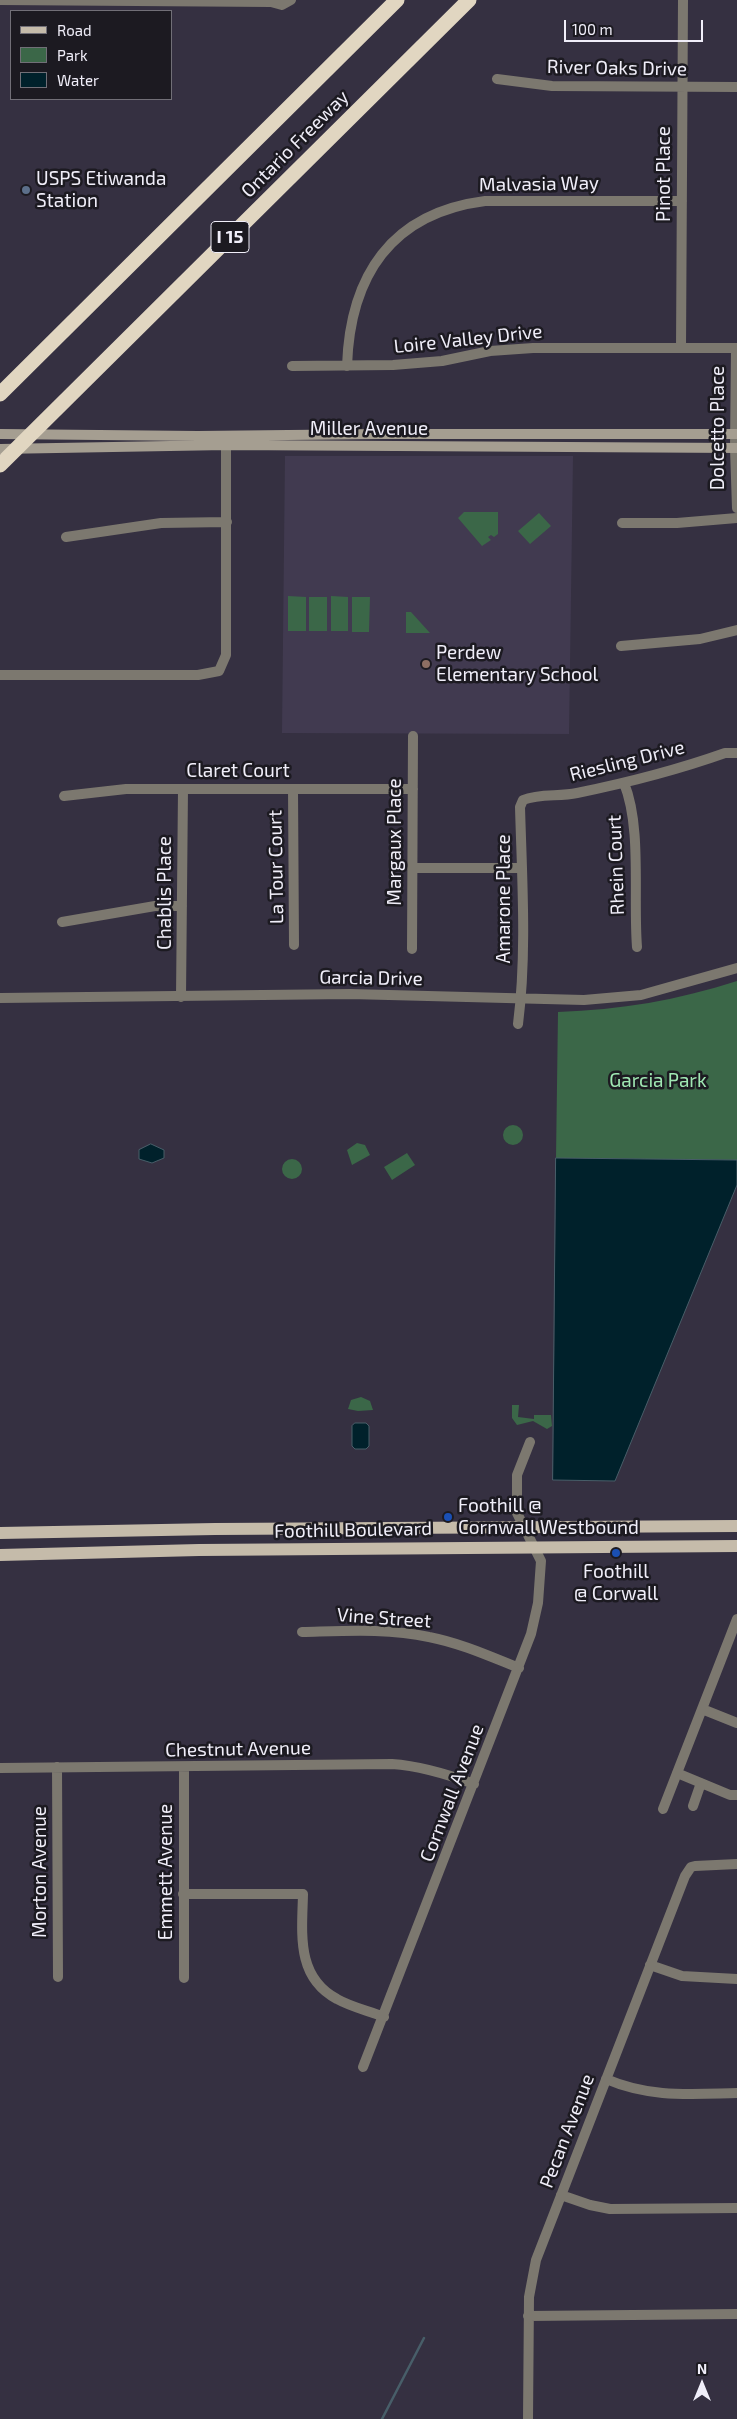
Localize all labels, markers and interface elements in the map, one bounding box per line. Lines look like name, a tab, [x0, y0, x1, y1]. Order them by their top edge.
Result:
legend	[10, 10, 172, 100]
scale bar	[567, 10, 706, 42]
text: 100 m	[572, 20, 613, 38]
text: Road	[57, 21, 92, 39]
text: Park	[57, 46, 88, 64]
street label: River Oaks Drive	[547, 55, 687, 81]
text: Water	[57, 71, 99, 89]
street label: Ontario Freeway	[237, 86, 353, 202]
street label: Pinot Place	[653, 126, 675, 222]
place label: USPS Etiwanda Station	[36, 168, 166, 212]
street label: Malvasia Way	[479, 172, 599, 196]
marker: USPS Etiwanda Station	[20, 184, 32, 196]
road number: I 15	[211, 222, 249, 252]
street label: Loire Valley Drive	[393, 320, 543, 358]
street label: Dolcetto Place	[707, 366, 729, 490]
street label: Miller Avenue	[310, 418, 428, 440]
place label: Perdew Elementary School	[436, 642, 598, 686]
marker: Perdew Elementary School	[420, 658, 432, 670]
street label: Riesling Drive	[567, 736, 687, 786]
street label: Claret Court	[186, 760, 290, 782]
street label: Margaux Place	[384, 778, 406, 906]
street label: La Tour Court	[264, 810, 288, 924]
street label: Rhein Court	[603, 814, 629, 916]
street label: Amarone Place	[493, 834, 515, 964]
street label: Chablis Place	[154, 836, 176, 950]
street label: Garcia Drive	[319, 966, 423, 990]
park label: Garcia Park	[609, 1070, 707, 1092]
place label: Foothill @ Cornwall Westbound	[458, 1495, 639, 1539]
marker: Foothill @ Cornwall Westbound	[442, 1511, 454, 1523]
street label: Foothill Boulevard	[274, 1517, 432, 1543]
marker: Foothill @ Corwall	[610, 1547, 622, 1559]
place label: Foothill @ Corwall	[574, 1561, 658, 1605]
street label: Vine Street	[336, 1603, 432, 1633]
street label: Cornwall Avenue	[415, 1721, 489, 1865]
street label: Chestnut Avenue	[165, 1736, 311, 1762]
street label: Emmett Avenue	[155, 1804, 177, 1940]
street label: Morton Avenue	[29, 1806, 51, 1938]
street label: Pecan Avenue	[535, 2071, 599, 2191]
north arrow	[677, 2359, 727, 2409]
text: N	[697, 2360, 707, 2377]

